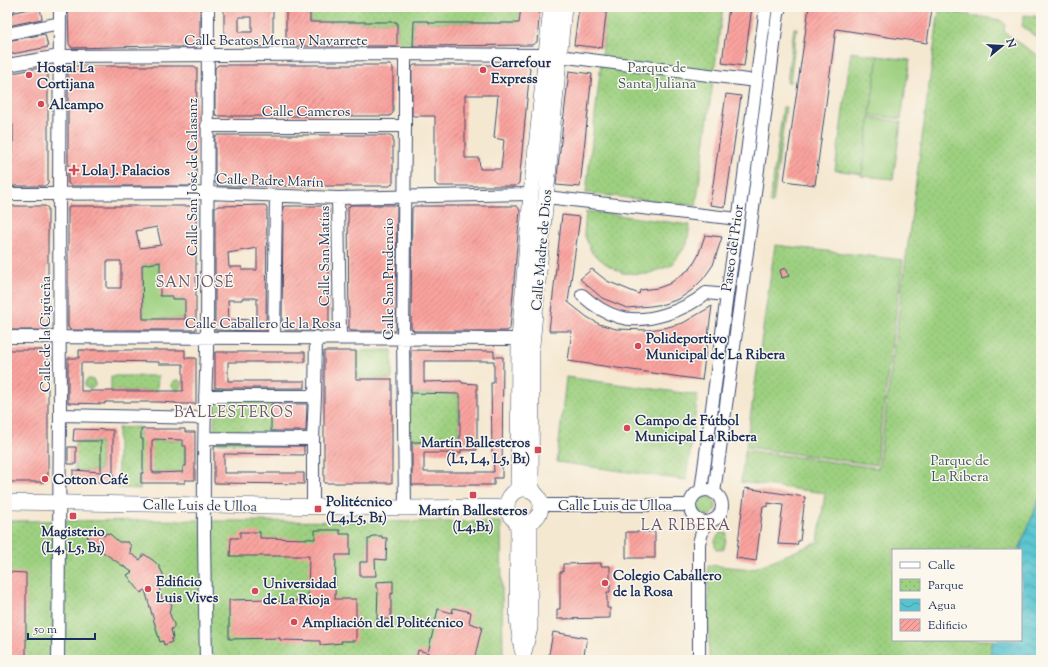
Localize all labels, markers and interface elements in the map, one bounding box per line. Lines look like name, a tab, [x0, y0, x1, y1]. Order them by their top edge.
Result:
north arrow	[982, 26, 1022, 66]
street label: Calle Beatos Mena y Navarrete	[184, 32, 368, 52]
text: N	[1001, 36, 1020, 50]
place label: Carrefour Express	[491, 54, 552, 90]
place label: Hostal La Cortijana	[37, 59, 95, 95]
park label: Parque de Santa Juliana	[618, 59, 697, 95]
marker: Carrefour Express	[478, 65, 488, 75]
marker: Hostal La Cortijana	[24, 70, 34, 80]
place label: Alcampo	[49, 96, 104, 116]
street label: Calle San José de Calasanz	[184, 98, 204, 256]
marker: Alcampo	[36, 99, 46, 109]
street label: Calle Cameros	[262, 103, 350, 123]
place label: Lola J. Palacios	[82, 162, 170, 182]
marker: Lola J. Palacios	[69, 165, 79, 175]
street label: Calle Padre Marín	[216, 170, 324, 194]
street label: Calle Madre de Dios	[528, 189, 558, 312]
street label: Paseo del Prior	[718, 203, 750, 293]
street label: Calle San Matías	[316, 206, 336, 306]
street label: Calle San Prudencio	[380, 218, 400, 340]
district label: SAN JOSÉ	[156, 272, 235, 294]
street label: Calle de la Cigüeña	[37, 275, 57, 392]
street label: Calle Caballero de la Rosa	[185, 315, 342, 335]
place label: Polideportivo Municipal de La Ribera	[646, 330, 786, 366]
marker: Polideportivo Municipal de La Ribera	[633, 341, 643, 351]
district label: BALLESTEROS	[174, 403, 294, 424]
place label: Campo de Fútbol Municipal La Ribera	[635, 412, 757, 448]
marker: Campo de Fútbol Municipal La Ribera	[622, 423, 632, 433]
place label: Martín Ballesteros (L1, L4, L5, B1)	[421, 434, 530, 470]
marker: Martín Ballesteros (L1, L4, L5, B1)	[533, 445, 543, 455]
park label: Parque de La Ribera	[931, 452, 989, 488]
place label: Cotton Café	[53, 471, 129, 491]
marker: Cotton Café	[40, 474, 50, 484]
marker: Martín Ballesteros (L4,B1)	[468, 490, 478, 500]
place label: Politécnico (L4,L5, B1)	[326, 493, 393, 529]
street label: Calle Luis de Ulloa	[143, 496, 258, 518]
street label: Calle Luis de Ulloa	[558, 497, 673, 517]
place label: Martín Ballesteros (L4,B1)	[418, 502, 528, 538]
marker: Politécnico (L4,L5, B1)	[313, 504, 323, 514]
marker: Magisterio (L4, L5, B1)	[68, 511, 78, 521]
district label: LA RIBERA	[641, 516, 731, 537]
place label: Magisterio (L4, L5, B1)	[41, 523, 105, 559]
legend	[892, 549, 1022, 641]
text: Calle	[928, 557, 956, 575]
place label: Colegio Caballero de la Rosa	[613, 567, 722, 603]
place label: Edificio Luis Vives	[156, 573, 219, 609]
place label: Universidad de La Rioja	[263, 575, 337, 611]
text: Parque	[928, 577, 964, 595]
marker: Colegio Caballero de la Rosa	[600, 578, 610, 588]
marker: Edificio Luis Vives	[143, 584, 153, 594]
marker: Universidad de La Rioja	[250, 586, 260, 596]
text: Agua	[928, 597, 956, 615]
place label: Ampliación del Politécnico	[302, 614, 464, 634]
scale bar	[28, 615, 95, 641]
marker: Ampliación del Politécnico	[289, 617, 299, 627]
text: Edificio	[928, 617, 968, 635]
text: 50 m	[33, 621, 57, 639]

